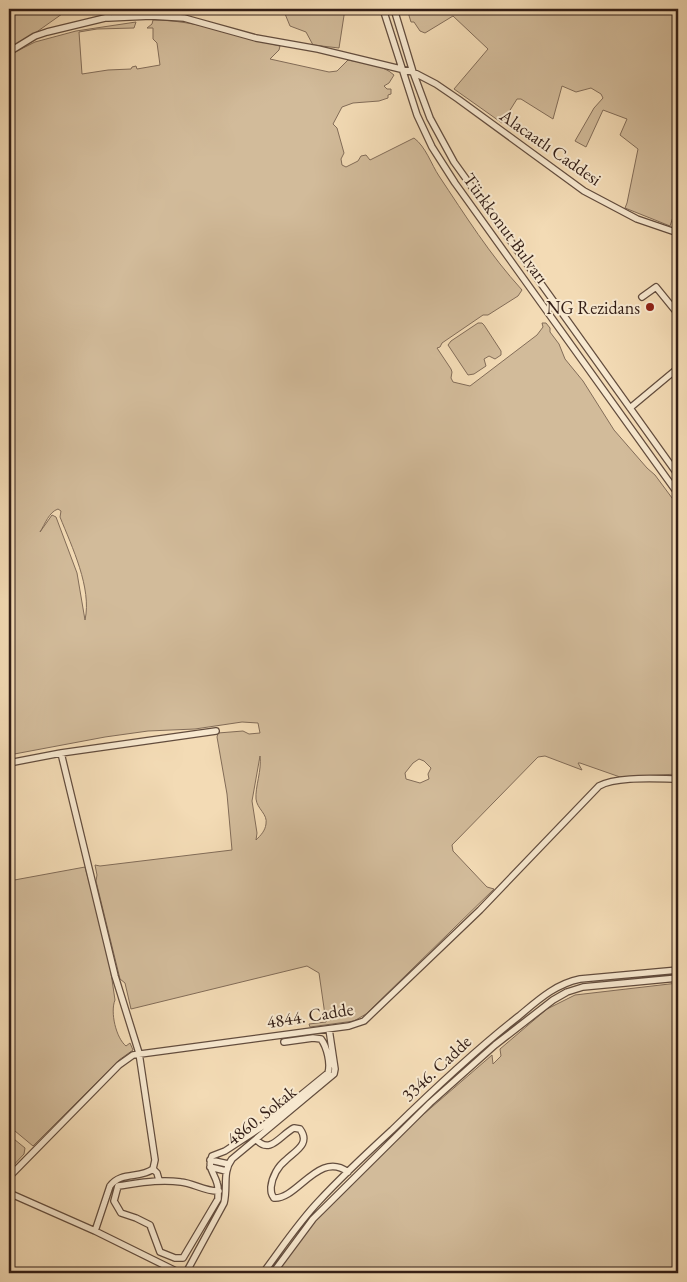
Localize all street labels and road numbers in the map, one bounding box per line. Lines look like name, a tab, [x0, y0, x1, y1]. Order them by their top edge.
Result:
street label: Alacaatlı Caddesi	[495, 103, 607, 191]
street label: Türkkonut Bulvarı	[458, 168, 554, 288]
street label: 4844. Cadde	[265, 997, 355, 1033]
street label: 3346. Cadde	[396, 1030, 476, 1106]
street label: 4860. Sokak	[221, 1079, 301, 1150]

